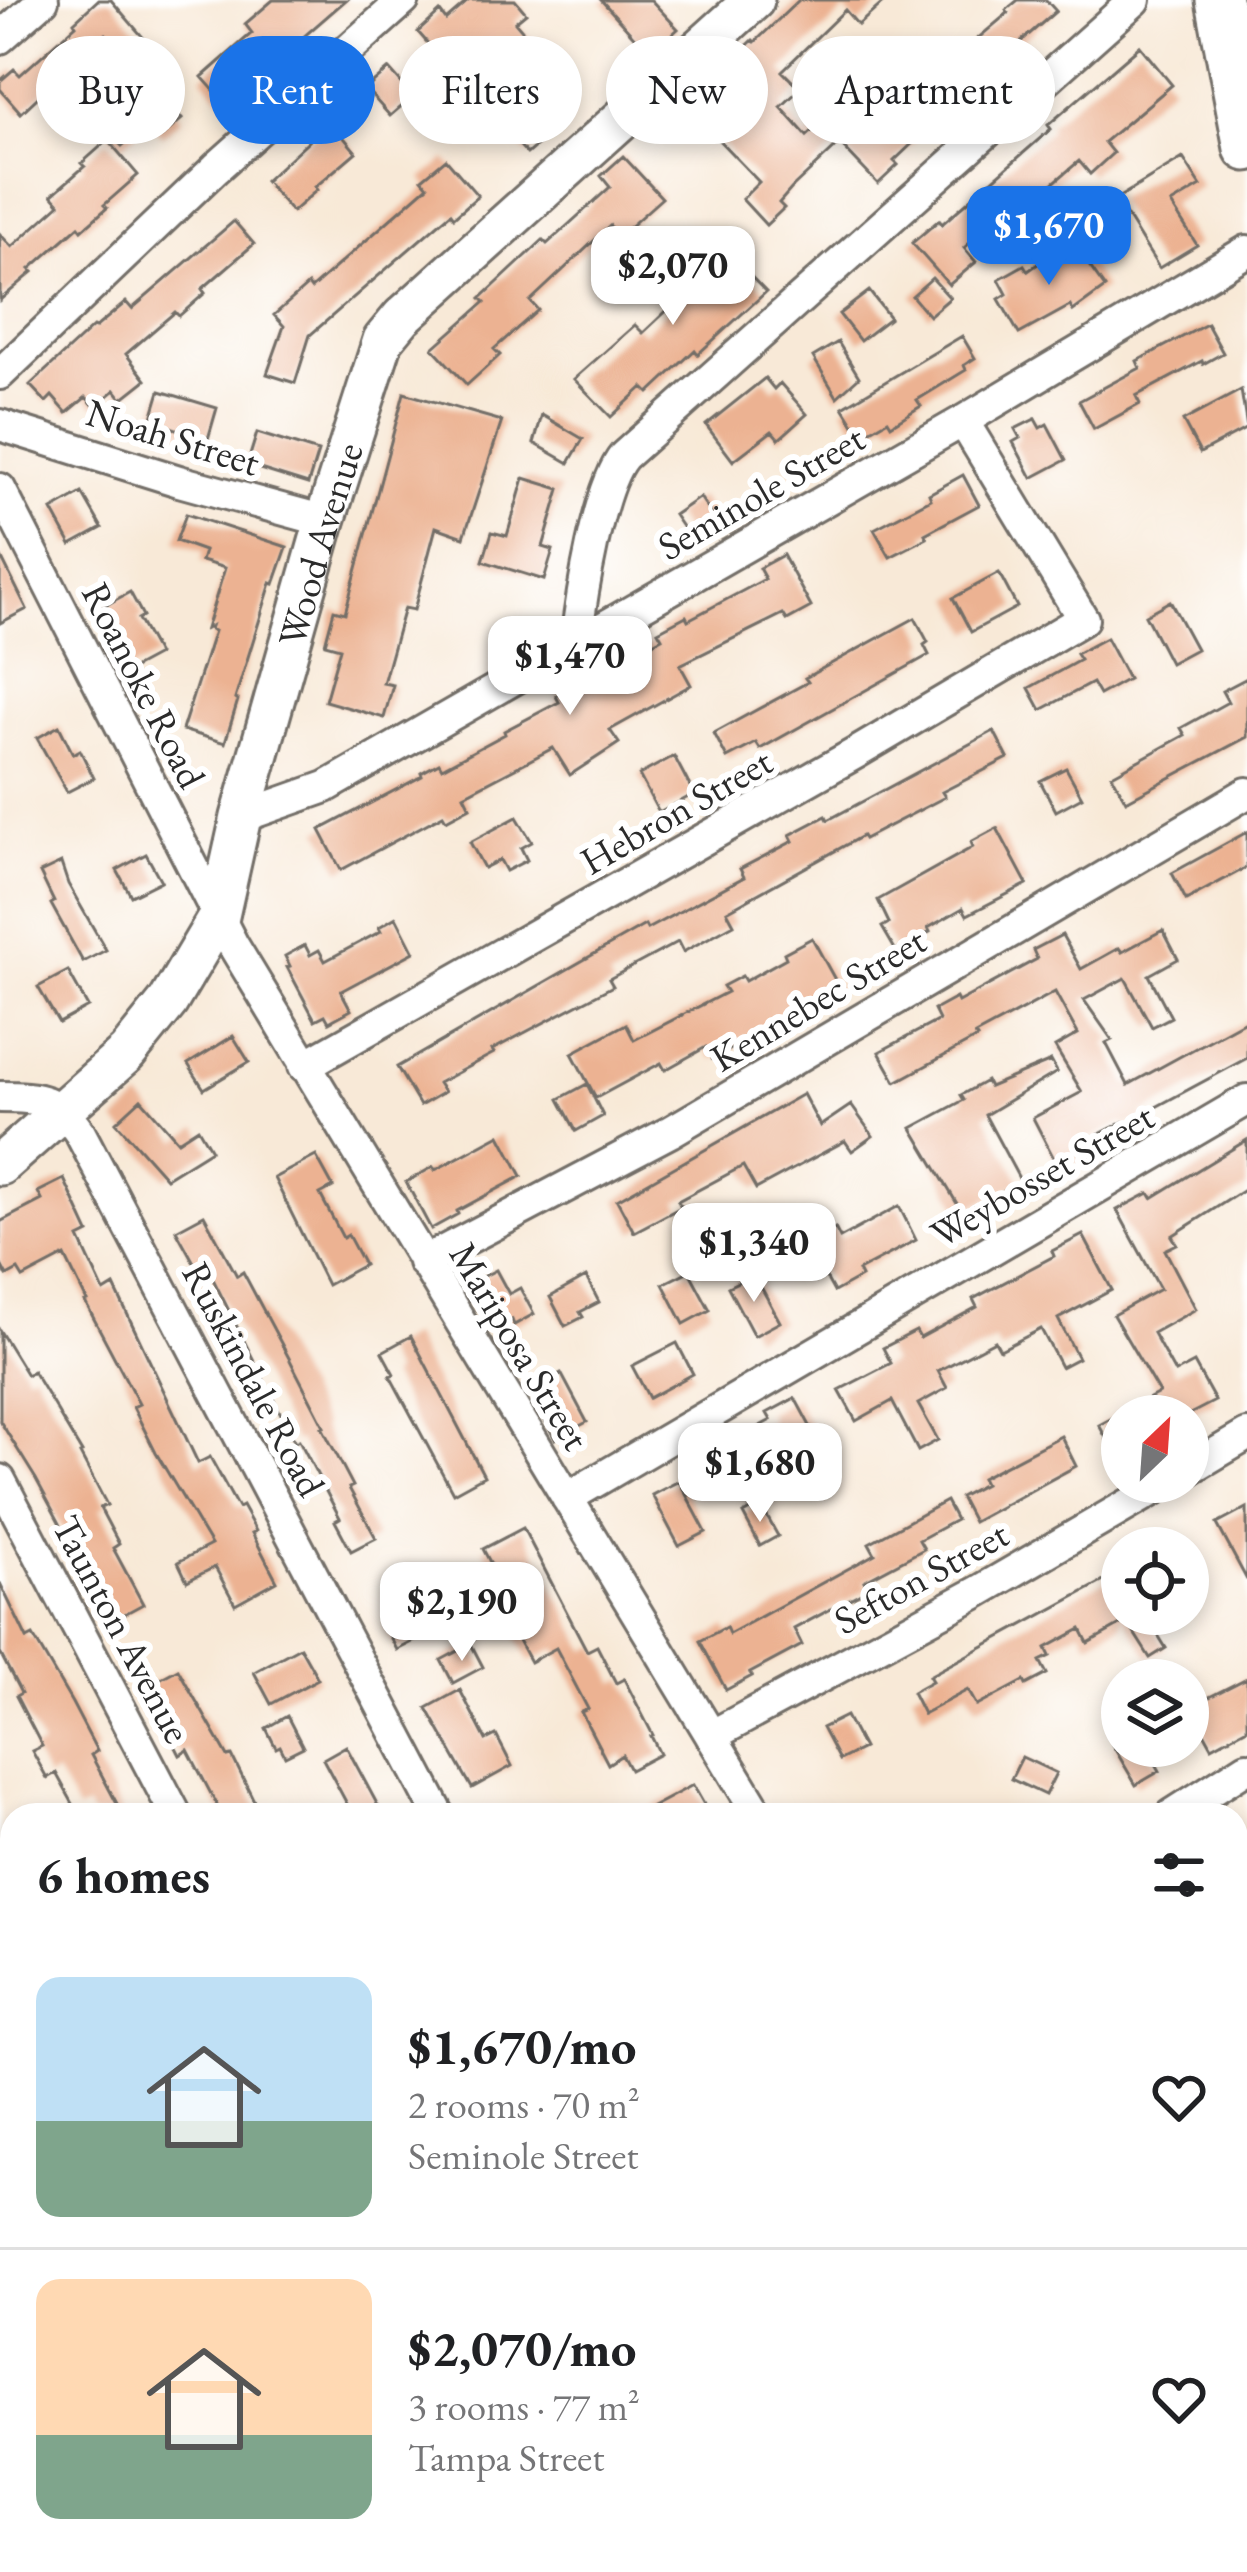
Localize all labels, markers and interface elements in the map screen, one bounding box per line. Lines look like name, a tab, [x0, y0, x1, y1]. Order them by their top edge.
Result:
chip: Buy	[36, 36, 185, 144]
chip: Rent	[209, 36, 375, 144]
chip: Filters	[399, 36, 582, 144]
chip: New	[606, 36, 768, 144]
chip: Apartment	[792, 36, 1055, 144]
pin: $1,670	[951, 186, 1147, 288]
text: $1,670	[994, 199, 1104, 250]
pin: $2,070	[575, 226, 771, 328]
text: $2,070	[618, 239, 728, 290]
street label: Noah Street	[80, 387, 266, 487]
street label: Seminole Street	[648, 412, 874, 572]
street label: Wood Avenue	[265, 436, 374, 652]
street label: Roanoke Road	[70, 574, 218, 797]
pin: $1,470	[472, 616, 668, 718]
text: $1,470	[515, 629, 625, 680]
street label: Hebron Street	[571, 736, 781, 886]
street label: Kennebec Street	[701, 915, 935, 1083]
street label: Weybosset Street	[921, 1091, 1163, 1259]
pin: $1,340	[656, 1203, 852, 1305]
text: $1,340	[699, 1216, 809, 1267]
street label: Mariposa Street	[438, 1233, 602, 1459]
street label: Ruskindale Road	[171, 1253, 337, 1505]
north arrow	[1101, 1395, 1209, 1503]
map controls	[1101, 1395, 1209, 1767]
pin: $1,680	[662, 1423, 858, 1525]
text: $1,680	[705, 1436, 815, 1487]
street label: Taunton Avenue	[41, 1506, 203, 1752]
street label: Sefton Street	[825, 1508, 1017, 1646]
button: locate	[1101, 1527, 1209, 1635]
pin: $2,190	[364, 1562, 560, 1664]
text: $2,190	[407, 1575, 517, 1626]
button: layers	[1101, 1659, 1209, 1767]
text: 6 homes	[36, 1842, 210, 1908]
icon: filters	[1146, 1842, 1212, 1908]
text: $1,670/mo	[408, 2013, 636, 2079]
icon: home	[132, 2025, 276, 2169]
icon: heart	[1146, 2064, 1212, 2130]
text: 2 rooms · 70 m²	[408, 2079, 640, 2130]
text: Seminole Street	[408, 2130, 639, 2181]
text: $2,070/mo	[408, 2315, 636, 2381]
icon: home	[132, 2327, 276, 2471]
icon: heart	[1146, 2366, 1212, 2432]
text: 3 rooms · 77 m²	[408, 2381, 640, 2432]
text: Tampa Street	[408, 2432, 604, 2483]

